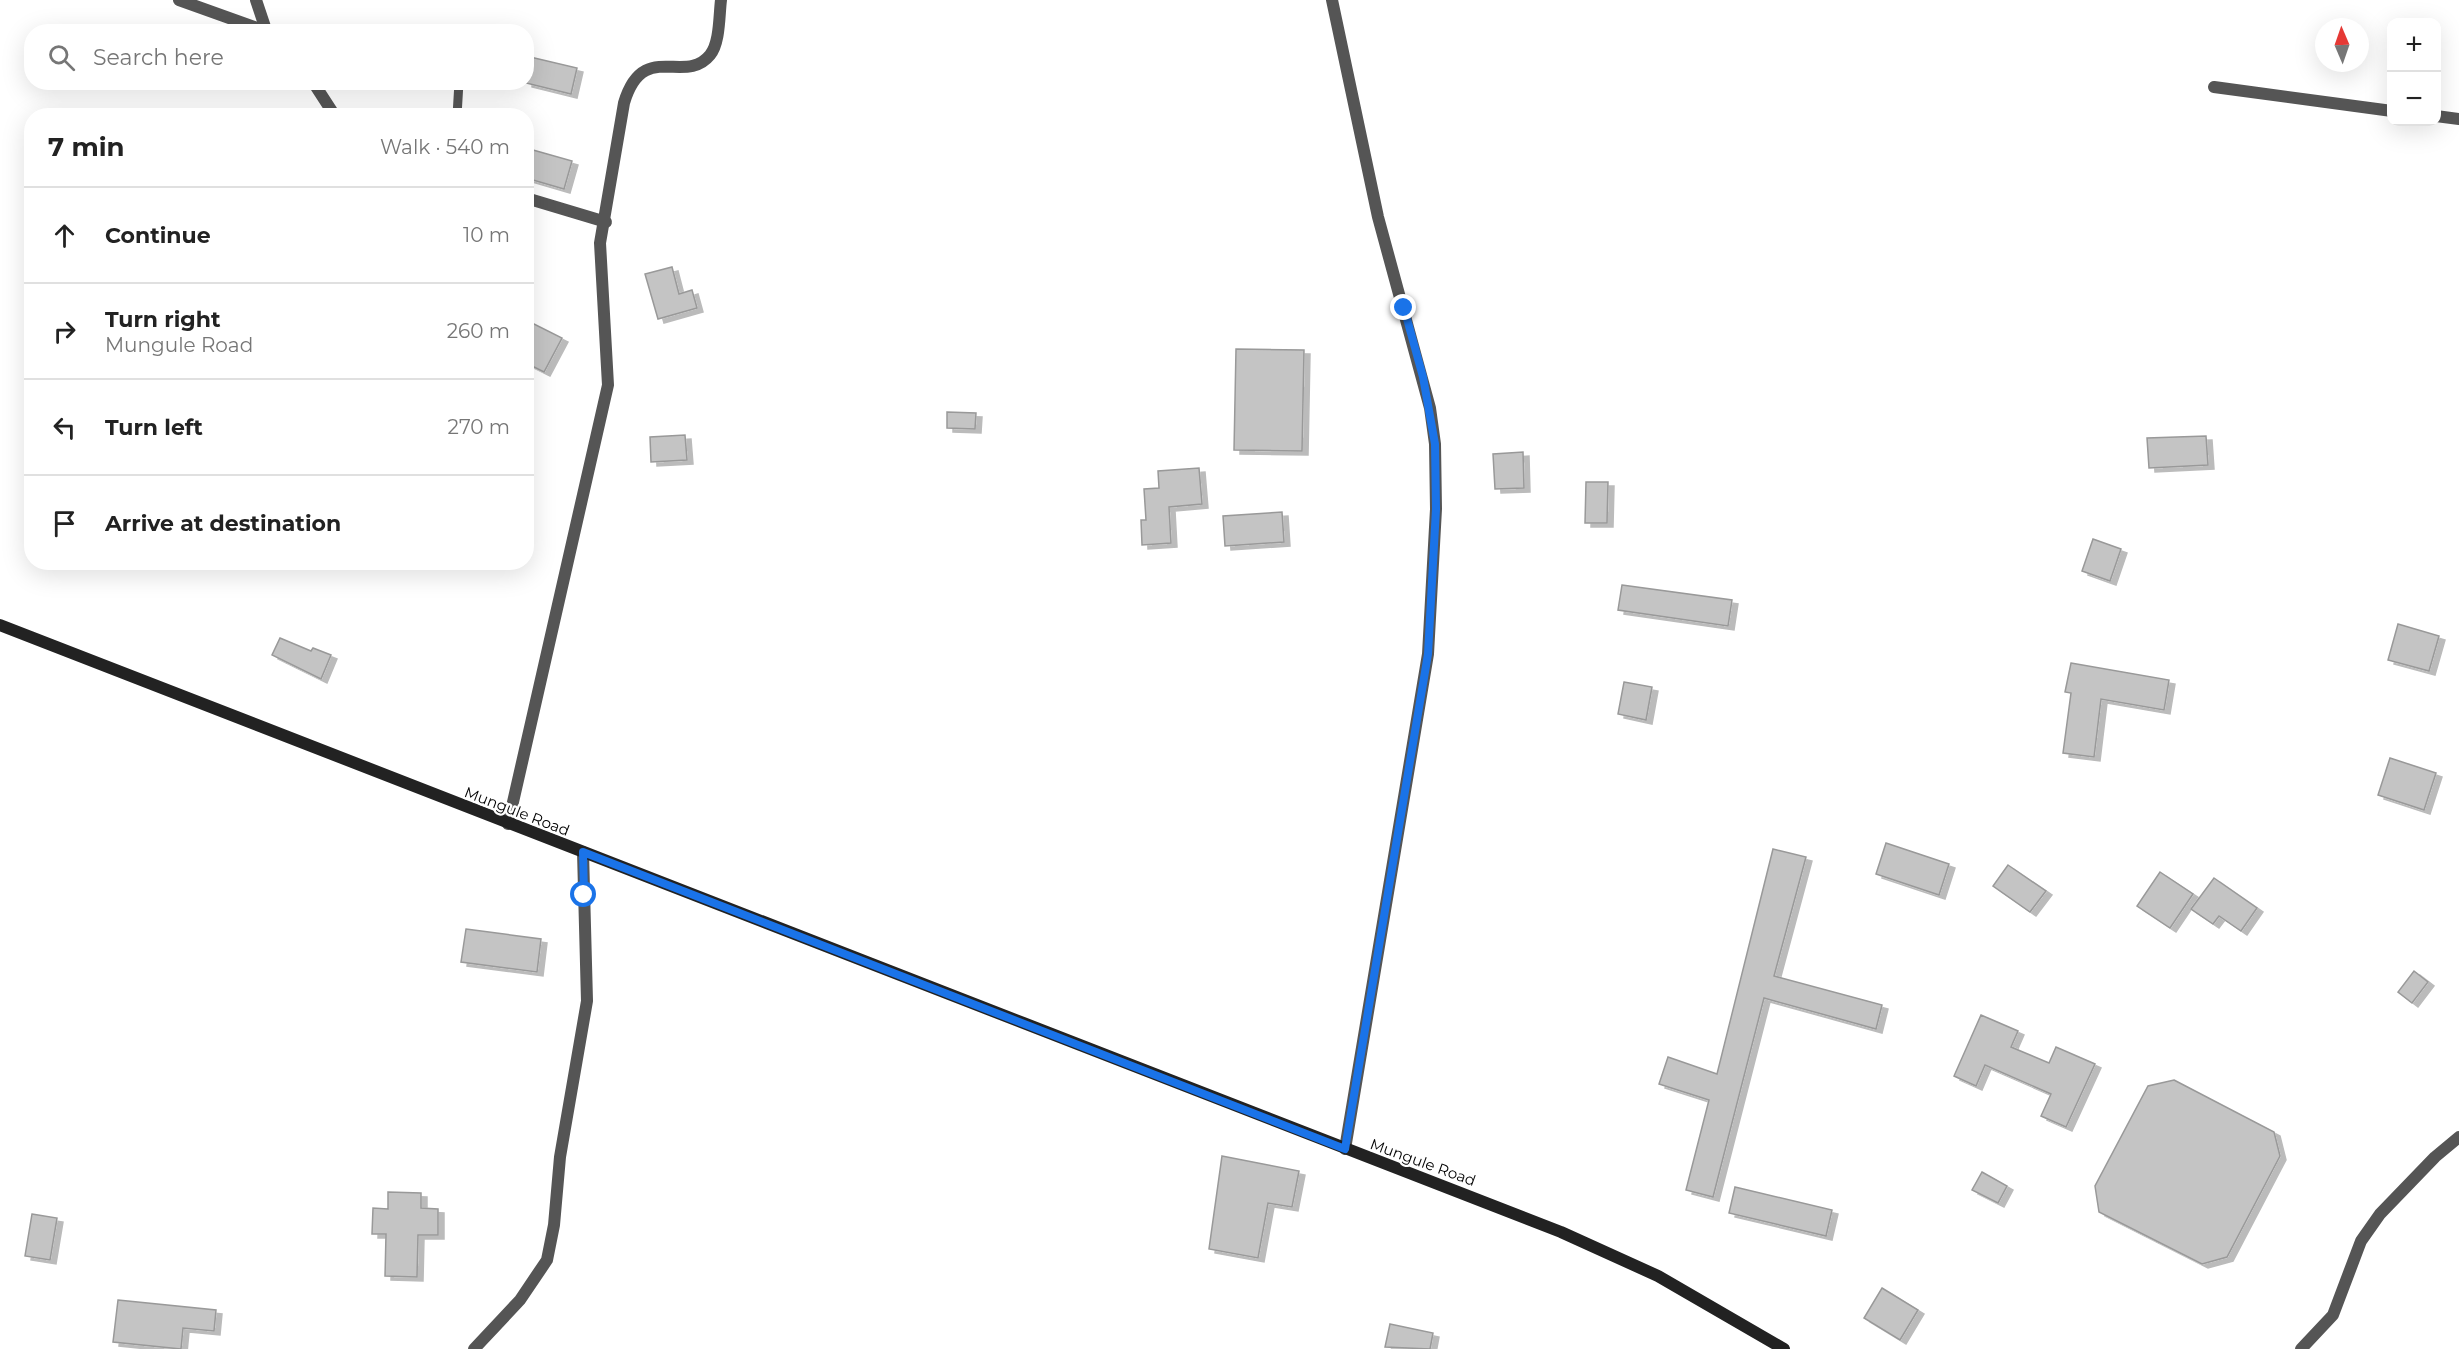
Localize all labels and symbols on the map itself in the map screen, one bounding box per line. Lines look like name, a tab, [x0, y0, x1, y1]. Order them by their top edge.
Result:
north arrow	[2315, 18, 2369, 72]
route end	[1390, 294, 1416, 320]
street label: Mungule Road	[462, 782, 572, 840]
route start	[570, 881, 596, 907]
street label: Mungule Road	[1368, 1134, 1478, 1190]

